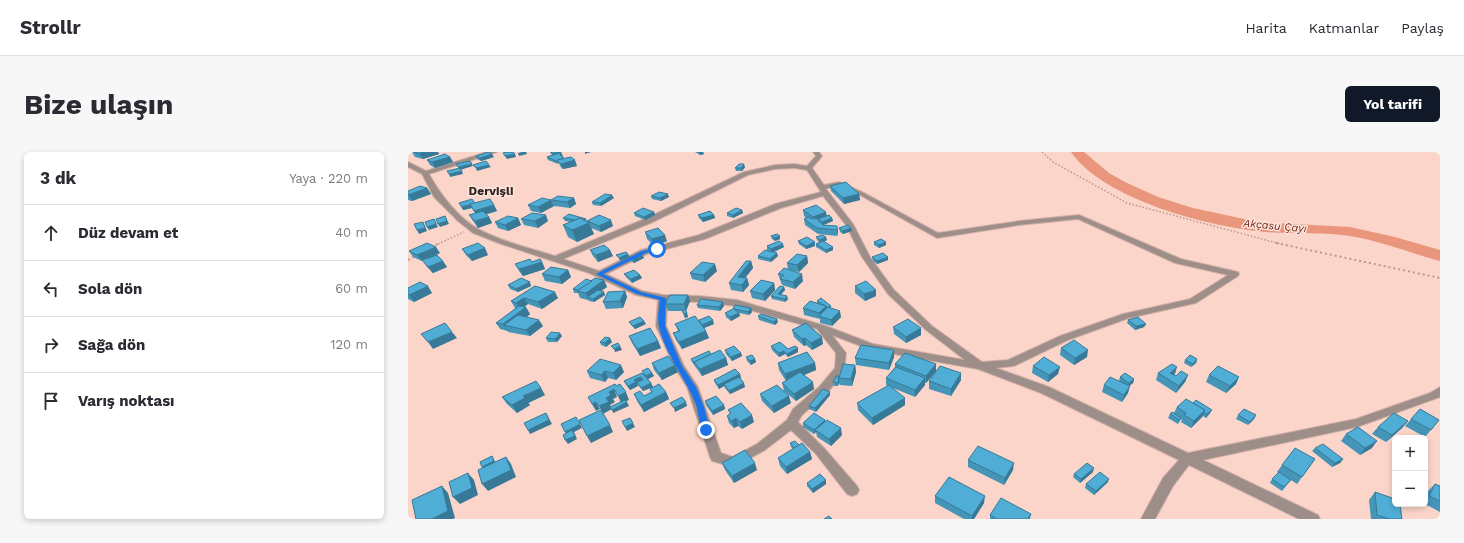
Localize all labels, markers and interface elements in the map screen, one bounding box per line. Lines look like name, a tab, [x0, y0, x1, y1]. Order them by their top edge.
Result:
text: Strollr	[20, 16, 81, 39]
text: Harita	[1245, 20, 1287, 36]
text: Katmanlar	[1309, 20, 1379, 36]
text: Paylaş	[1401, 20, 1444, 36]
button: Yol tarifi	[1345, 86, 1440, 122]
text: Bize ulaşın	[24, 88, 173, 121]
text: 3 dk	[40, 168, 76, 188]
text: Yaya · 220 m	[289, 171, 368, 186]
district label: Dervişli	[469, 184, 513, 198]
water label: Akçasu Çayı	[1242, 217, 1307, 235]
icon: ahead	[40, 222, 62, 244]
text: Düz devam et	[78, 224, 178, 242]
text: 40 m	[335, 225, 368, 240]
route start	[648, 240, 666, 258]
icon: left	[40, 278, 62, 300]
text: Sola dön	[78, 280, 142, 298]
text: 60 m	[335, 281, 368, 296]
icon: right	[40, 334, 62, 356]
text: Sağa dön	[78, 336, 145, 354]
text: 120 m	[330, 337, 368, 352]
icon: arrive	[40, 390, 62, 412]
text: Varış noktası	[78, 392, 175, 410]
route end	[697, 421, 715, 439]
map controls	[1392, 435, 1428, 507]
button: +	[1392, 435, 1428, 471]
button: −	[1392, 471, 1428, 507]

